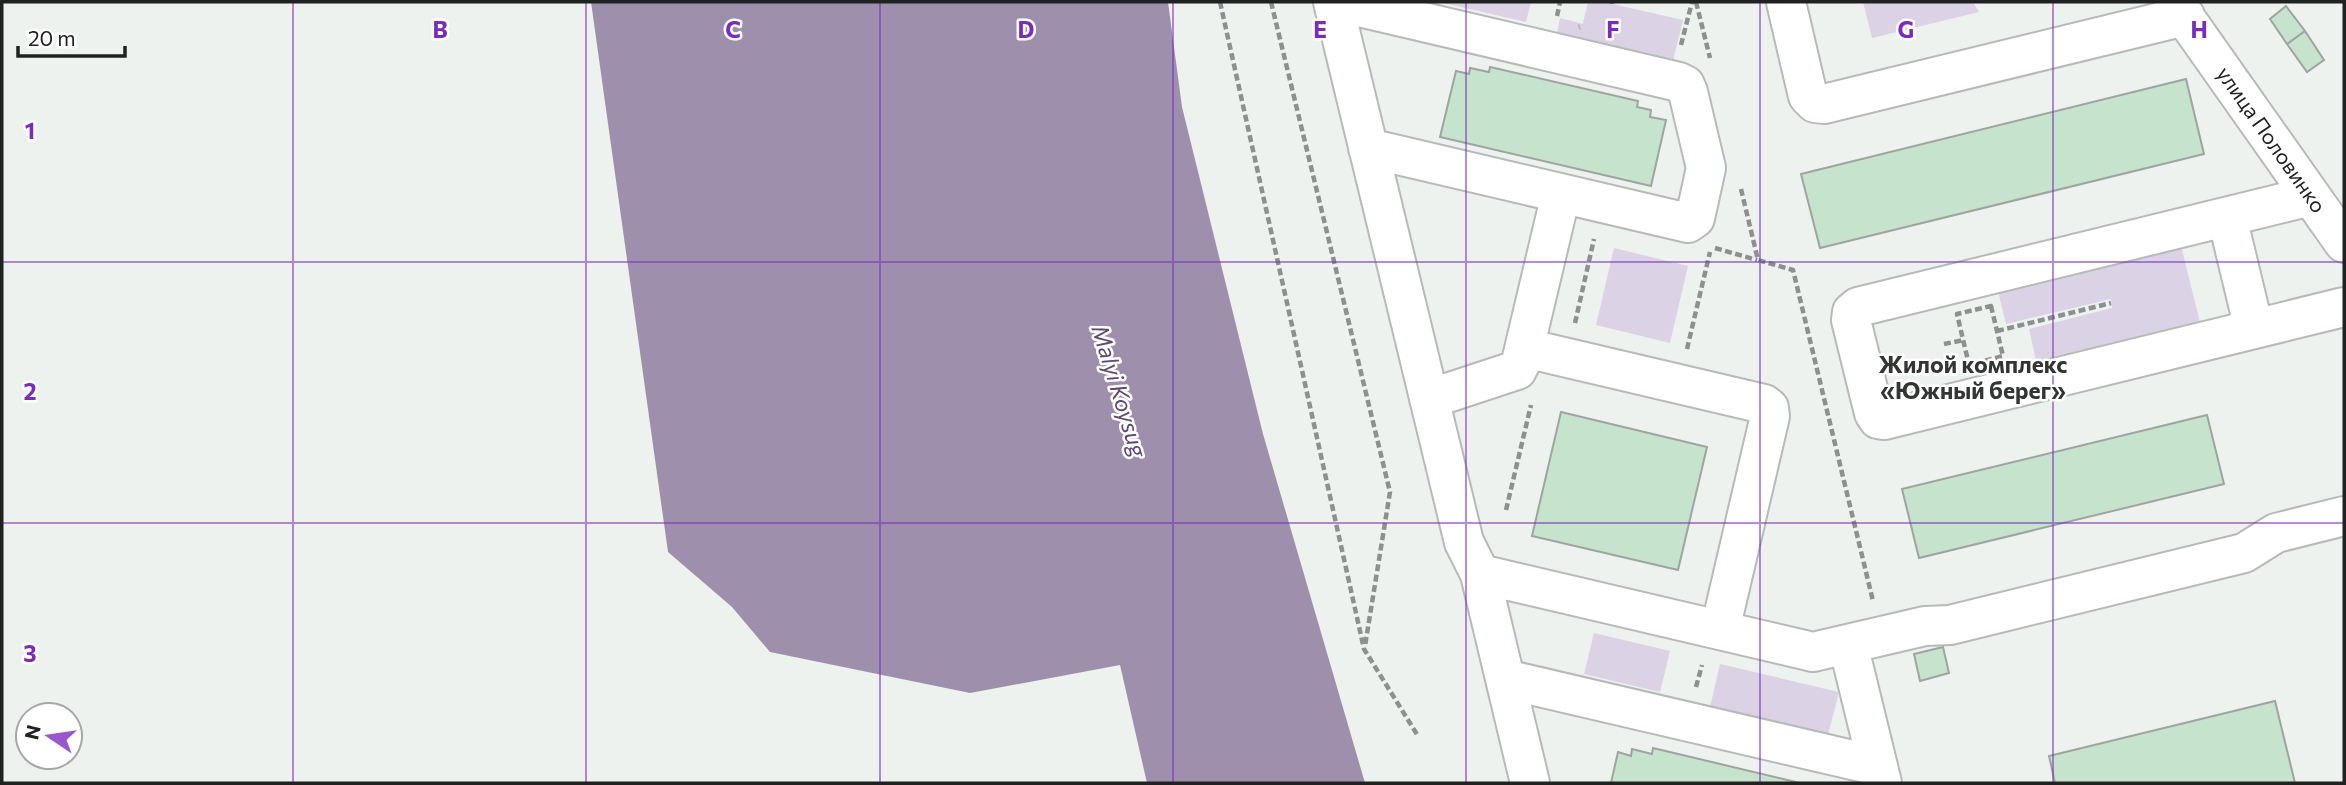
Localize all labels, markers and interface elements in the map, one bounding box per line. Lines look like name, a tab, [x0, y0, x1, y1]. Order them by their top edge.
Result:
scale bar	[18, 14, 124, 58]
text: B	[432, 15, 448, 43]
text: C	[725, 15, 741, 43]
text: D	[1018, 15, 1035, 43]
text: E	[1313, 15, 1327, 43]
text: F	[1606, 15, 1620, 43]
text: G	[1898, 15, 1914, 43]
text: H	[2190, 15, 2208, 43]
text: 20 m	[28, 25, 76, 50]
street label: улица Половинко	[2212, 61, 2332, 217]
text: 1	[25, 116, 35, 144]
water label: Malyi Koysug	[1087, 321, 1154, 462]
district label: Жилой комплекс «Южный берег»	[1878, 350, 2068, 404]
text: 2	[23, 377, 37, 405]
text: 3	[23, 639, 37, 667]
north arrow	[14, 701, 84, 771]
text: N	[19, 723, 45, 742]

